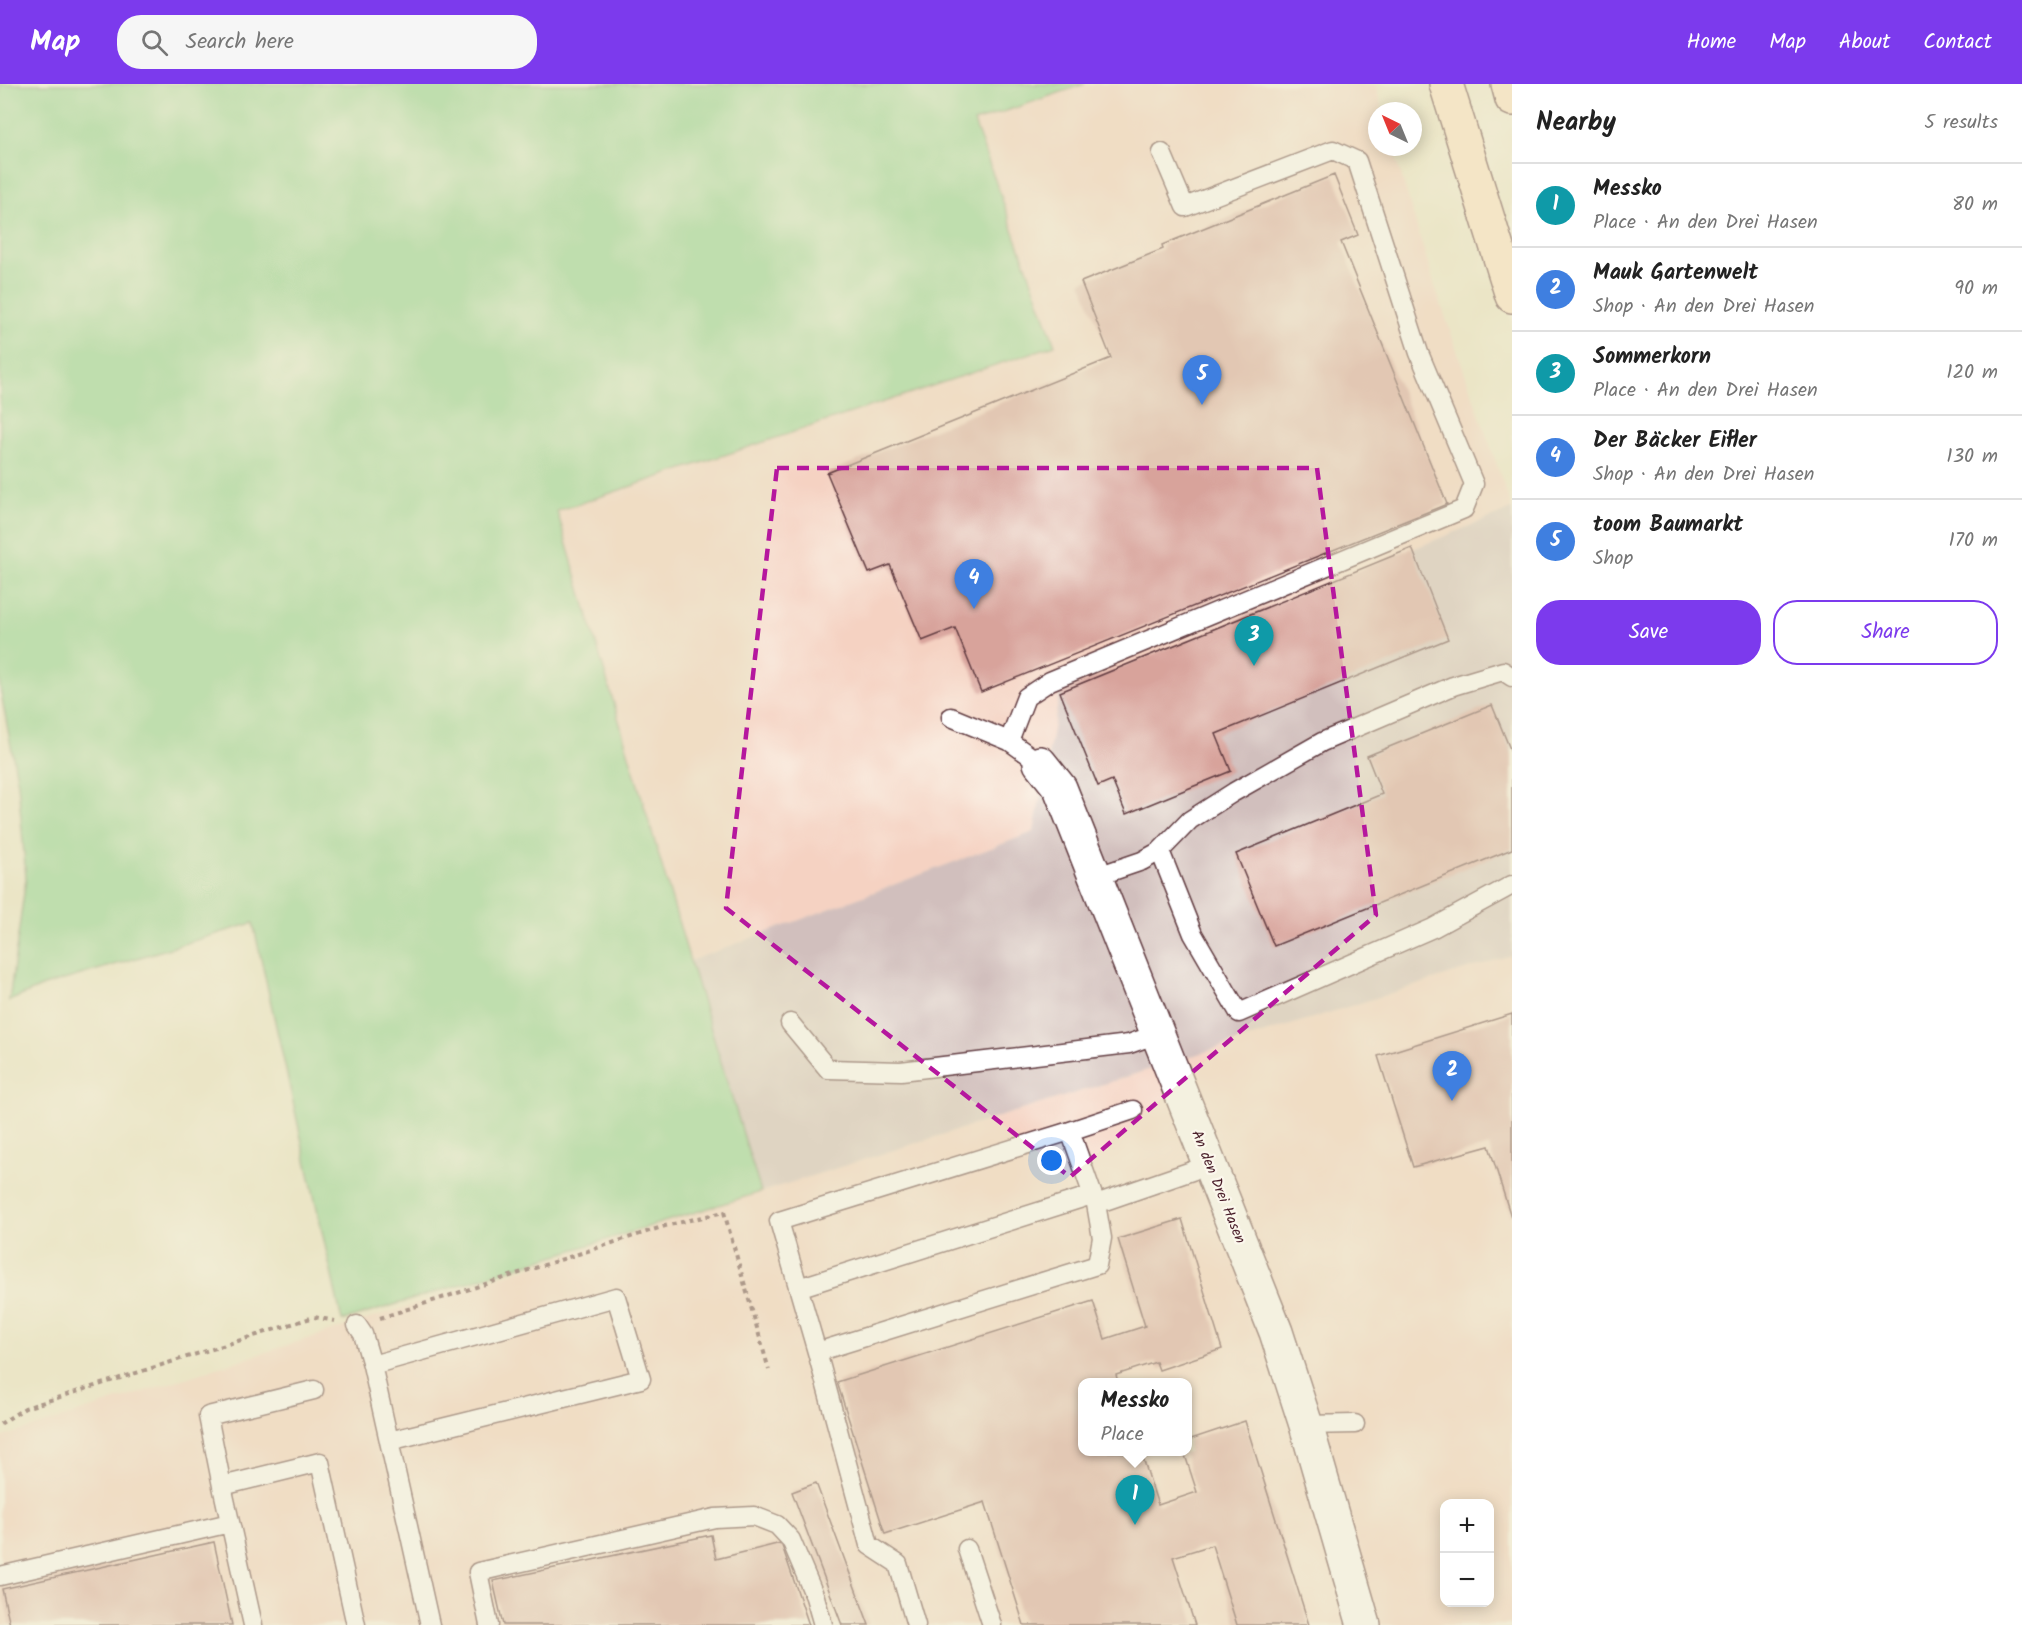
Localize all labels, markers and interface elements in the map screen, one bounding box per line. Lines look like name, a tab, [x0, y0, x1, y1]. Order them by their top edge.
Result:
search box	[117, 15, 537, 69]
text: Map	[30, 20, 81, 65]
text: Search here	[186, 25, 294, 60]
icon: search	[138, 26, 171, 59]
text: Home	[1687, 26, 1736, 59]
text: Map	[1769, 26, 1806, 59]
text: About	[1839, 26, 1890, 59]
text: Contact	[1923, 26, 1992, 59]
north arrow	[1368, 102, 1422, 156]
text: Nearby	[1536, 102, 1616, 144]
text: 5 results	[1924, 107, 1998, 139]
text: Messko	[1593, 172, 1662, 207]
text: 1	[1552, 189, 1559, 221]
text: 80 m	[1952, 189, 1998, 221]
text: Place · An den Drei Hasen	[1593, 207, 1818, 239]
text: Mauk Gartenwelt	[1593, 256, 1758, 291]
text: 2	[1550, 273, 1561, 305]
text: 90 m	[1954, 273, 1998, 305]
text: Shop · An den Drei Hasen	[1593, 291, 1815, 323]
text: Sommerkorn	[1593, 340, 1711, 375]
pin: 5	[1182, 356, 1222, 405]
text: 3	[1550, 357, 1561, 389]
text: 120 m	[1946, 357, 1998, 389]
text: Place · An den Drei Hasen	[1593, 375, 1818, 407]
text: Der Bäcker Eifler	[1593, 424, 1757, 459]
text: 4	[1550, 441, 1561, 473]
text: 130 m	[1946, 441, 1998, 473]
text: Shop · An den Drei Hasen	[1593, 459, 1815, 491]
text: toom Baumarkt	[1593, 508, 1743, 543]
text: 5	[1550, 525, 1561, 557]
text: 170 m	[1949, 525, 1998, 557]
text: Shop	[1593, 543, 1633, 575]
pin: 4	[954, 560, 994, 609]
button: Save	[1536, 600, 1761, 665]
button: Share	[1773, 600, 1998, 665]
pin: 3	[1234, 616, 1274, 666]
pin: 2	[1432, 1052, 1472, 1101]
street label: An den Drei Hasen	[1184, 1127, 1252, 1247]
your location	[1037, 1146, 1066, 1175]
popup	[1078, 1378, 1192, 1456]
text: Messko	[1101, 1384, 1169, 1419]
text: Place	[1101, 1419, 1144, 1451]
pin: 1	[1116, 1476, 1154, 1525]
map controls	[1440, 1499, 1494, 1607]
button: +	[1440, 1499, 1494, 1553]
button: −	[1440, 1553, 1494, 1607]

